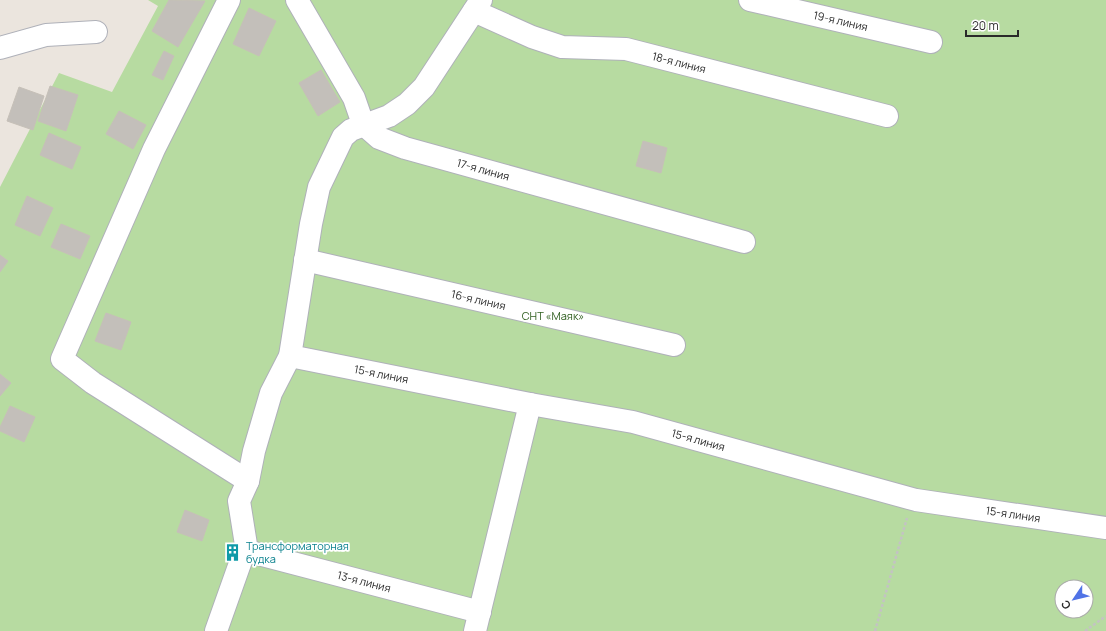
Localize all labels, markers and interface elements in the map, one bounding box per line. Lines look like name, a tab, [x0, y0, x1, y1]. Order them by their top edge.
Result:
street label: 19-я линия	[812, 7, 869, 34]
scale bar	[966, 12, 1018, 38]
text: 20 m	[972, 17, 999, 34]
street label: 18-я линия	[651, 48, 708, 76]
street label: 17-я линия	[455, 155, 511, 184]
street label: 16-я линия	[450, 286, 507, 313]
park label: СНТ «Маяк»	[522, 308, 584, 323]
street label: 15-я линия	[353, 361, 410, 386]
street label: 15-я линия	[670, 425, 727, 454]
street label: 15-я линия	[985, 502, 1041, 525]
place label: Трансформаторная будка	[246, 538, 349, 566]
building icon: Трансформаторная будка	[223, 542, 243, 562]
street label: 13-я линия	[336, 567, 393, 595]
north arrow	[1054, 579, 1094, 619]
text: С	[1057, 597, 1074, 613]

